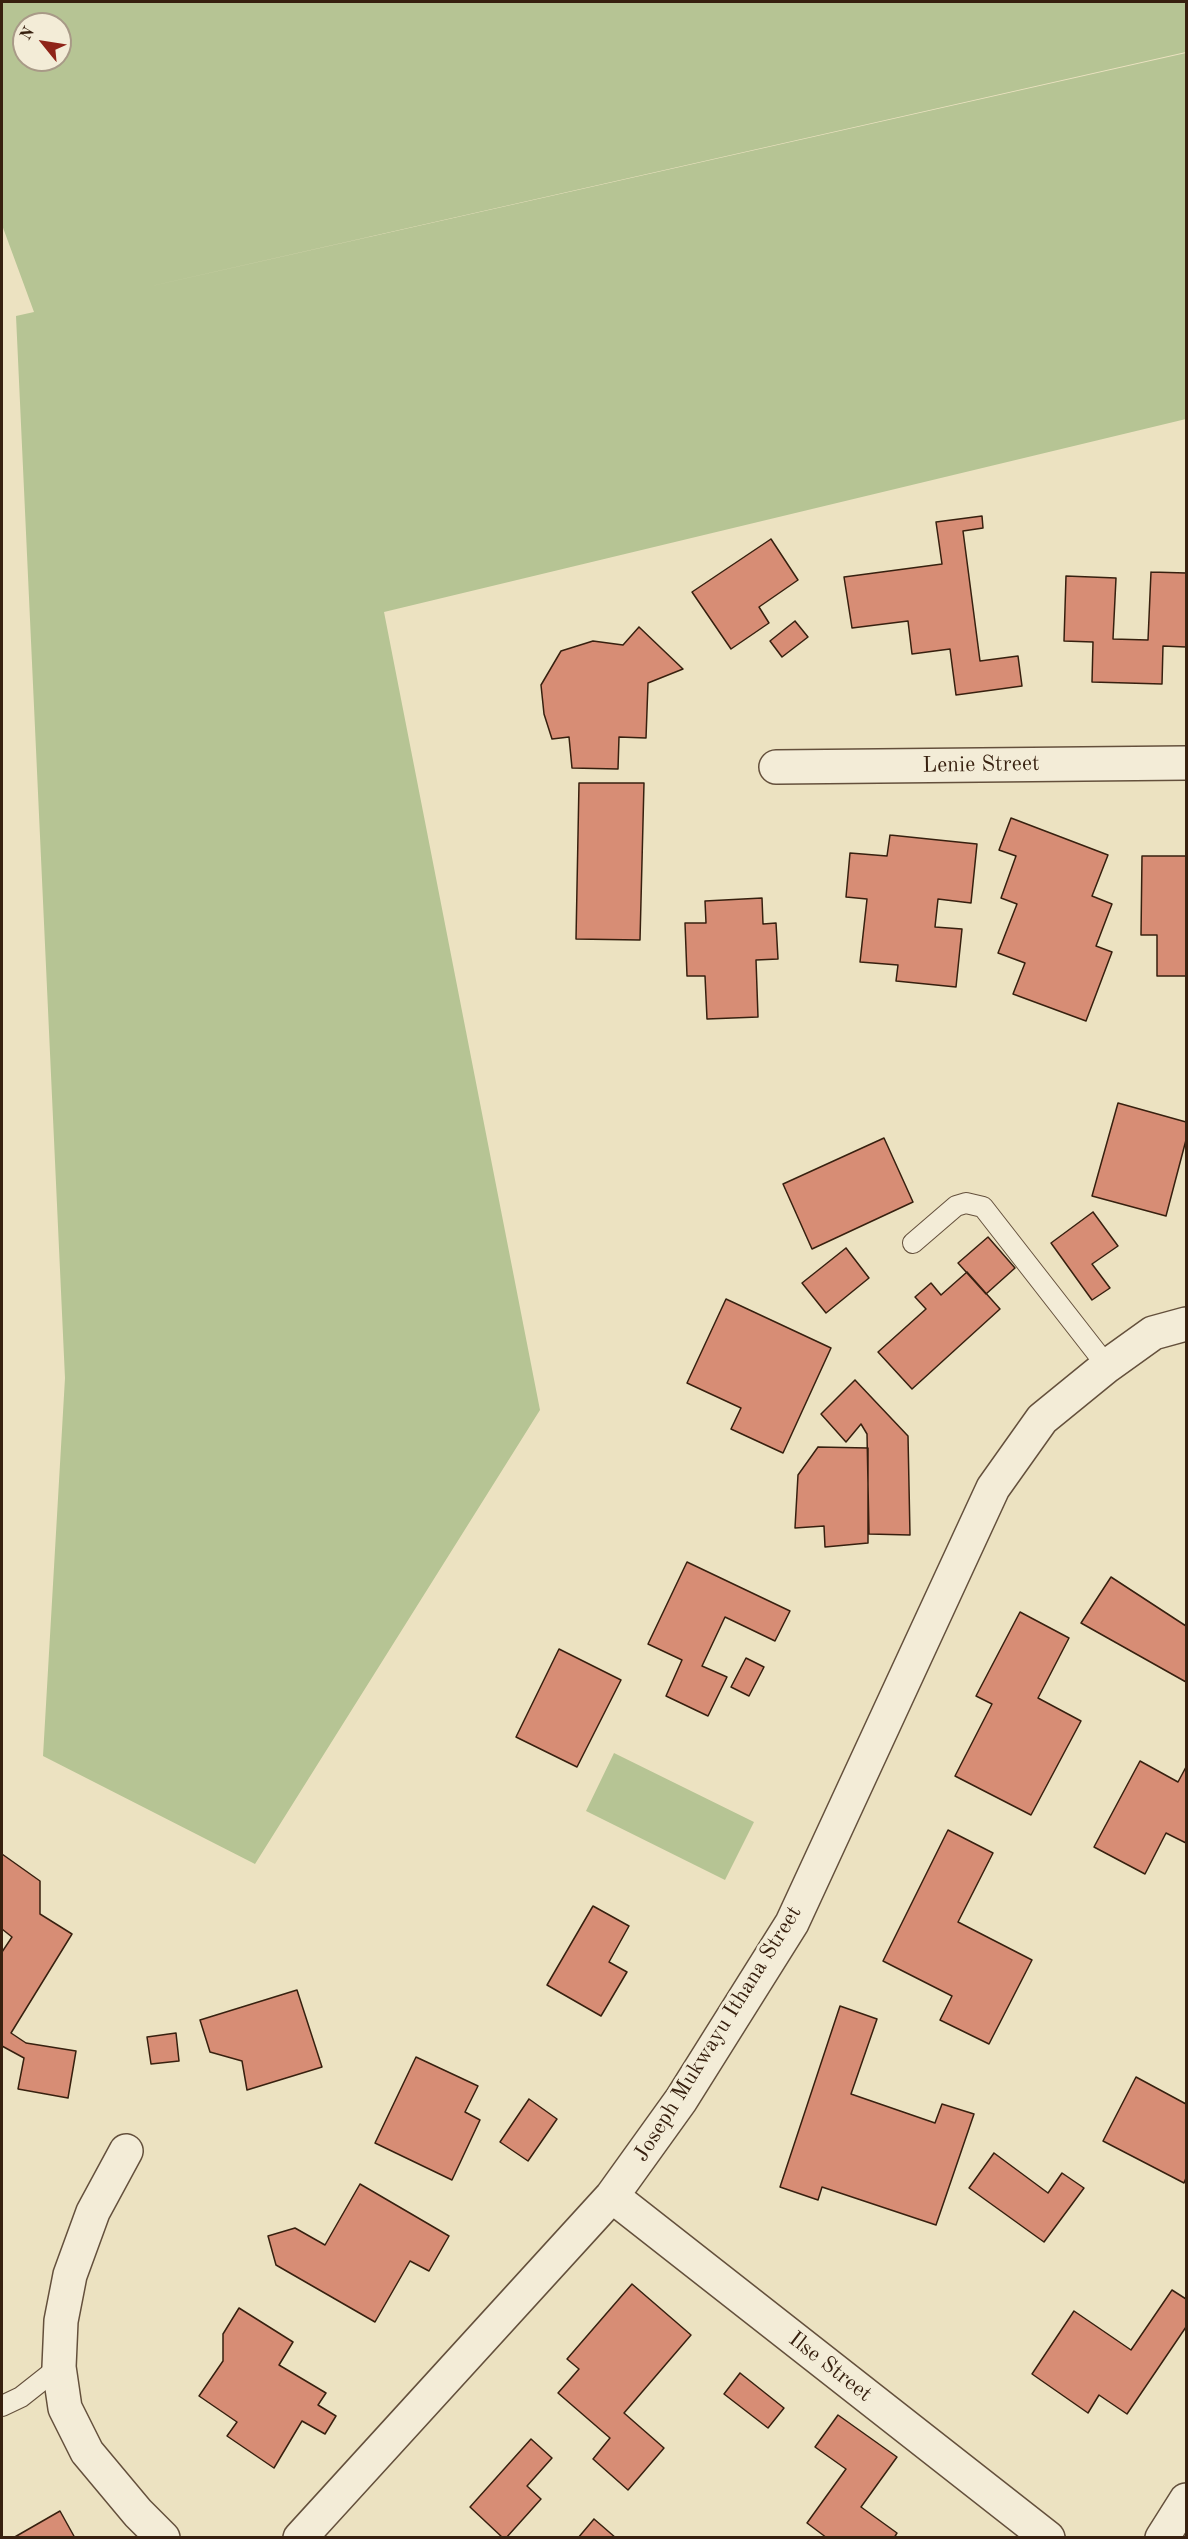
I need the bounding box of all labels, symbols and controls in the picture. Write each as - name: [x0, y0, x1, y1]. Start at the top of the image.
- north arrow: [12, 12, 72, 72]
- text: N: [18, 25, 38, 43]
- street label: Lenie Street: [922, 751, 1040, 779]
- street label: Joseph Mukwayu Ithana Street: [628, 1901, 808, 2167]
- street label: Ilse Street: [783, 2326, 877, 2408]

